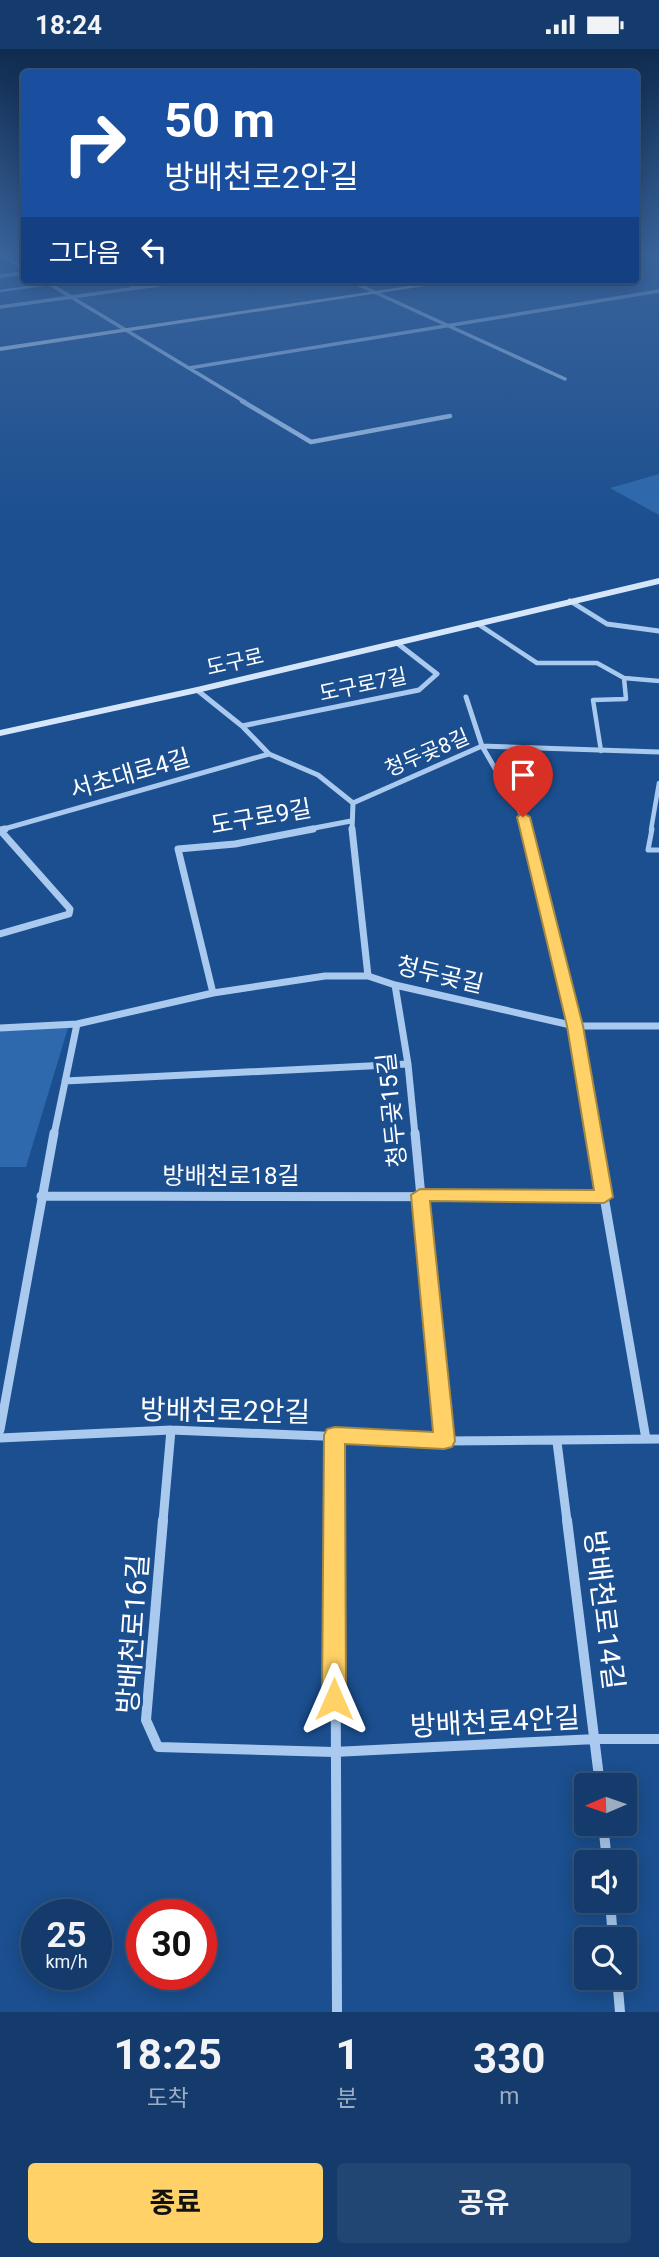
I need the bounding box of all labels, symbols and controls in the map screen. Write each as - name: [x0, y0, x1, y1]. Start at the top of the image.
- text: 18:24: [35, 10, 102, 40]
- text: 50 m: [164, 92, 275, 149]
- icon: right: [49, 98, 140, 189]
- text: 방배천로2안길: [164, 158, 359, 196]
- icon: left: [135, 231, 173, 269]
- text: 그다음: [49, 238, 121, 268]
- street label: 도구로: [204, 644, 266, 680]
- street label: 도구로7길: [317, 664, 409, 706]
- street label: 청두곶8길: [381, 725, 473, 781]
- street label: 서초대로4길: [67, 743, 193, 805]
- pin: [493, 745, 553, 817]
- icon: arrive: [504, 756, 542, 794]
- street label: 도구로9길: [208, 794, 314, 840]
- street label: 청두곶길: [394, 951, 486, 999]
- street label: 청두곶15길: [372, 1051, 412, 1169]
- street label: 방배천로18길: [162, 1162, 300, 1190]
- street label: 방배천로2안길: [140, 1393, 310, 1429]
- street label: 방배천로14길: [578, 1528, 630, 1692]
- street label: 방배천로16길: [111, 1553, 155, 1715]
- position arrow: [297, 1662, 371, 1736]
- street label: 방배천로4안길: [409, 1701, 581, 1743]
- north arrow: [574, 1773, 637, 1836]
- map controls: [574, 1773, 637, 1990]
- button: sound: [574, 1850, 637, 1913]
- speed limit sign: 30: [126, 1899, 217, 1990]
- text: 25: [46, 1915, 87, 1956]
- button: search: [574, 1927, 637, 1990]
- text: km/h: [45, 1951, 88, 1972]
- text: 18:25: [114, 2030, 222, 2079]
- text: 1: [335, 2030, 360, 2079]
- text: 330: [473, 2034, 545, 2083]
- text: m: [499, 2083, 519, 2110]
- text: 도착: [147, 2085, 189, 2112]
- text: 분: [337, 2085, 358, 2112]
- button: 종료: [28, 2163, 323, 2243]
- button: 공유: [337, 2163, 631, 2243]

